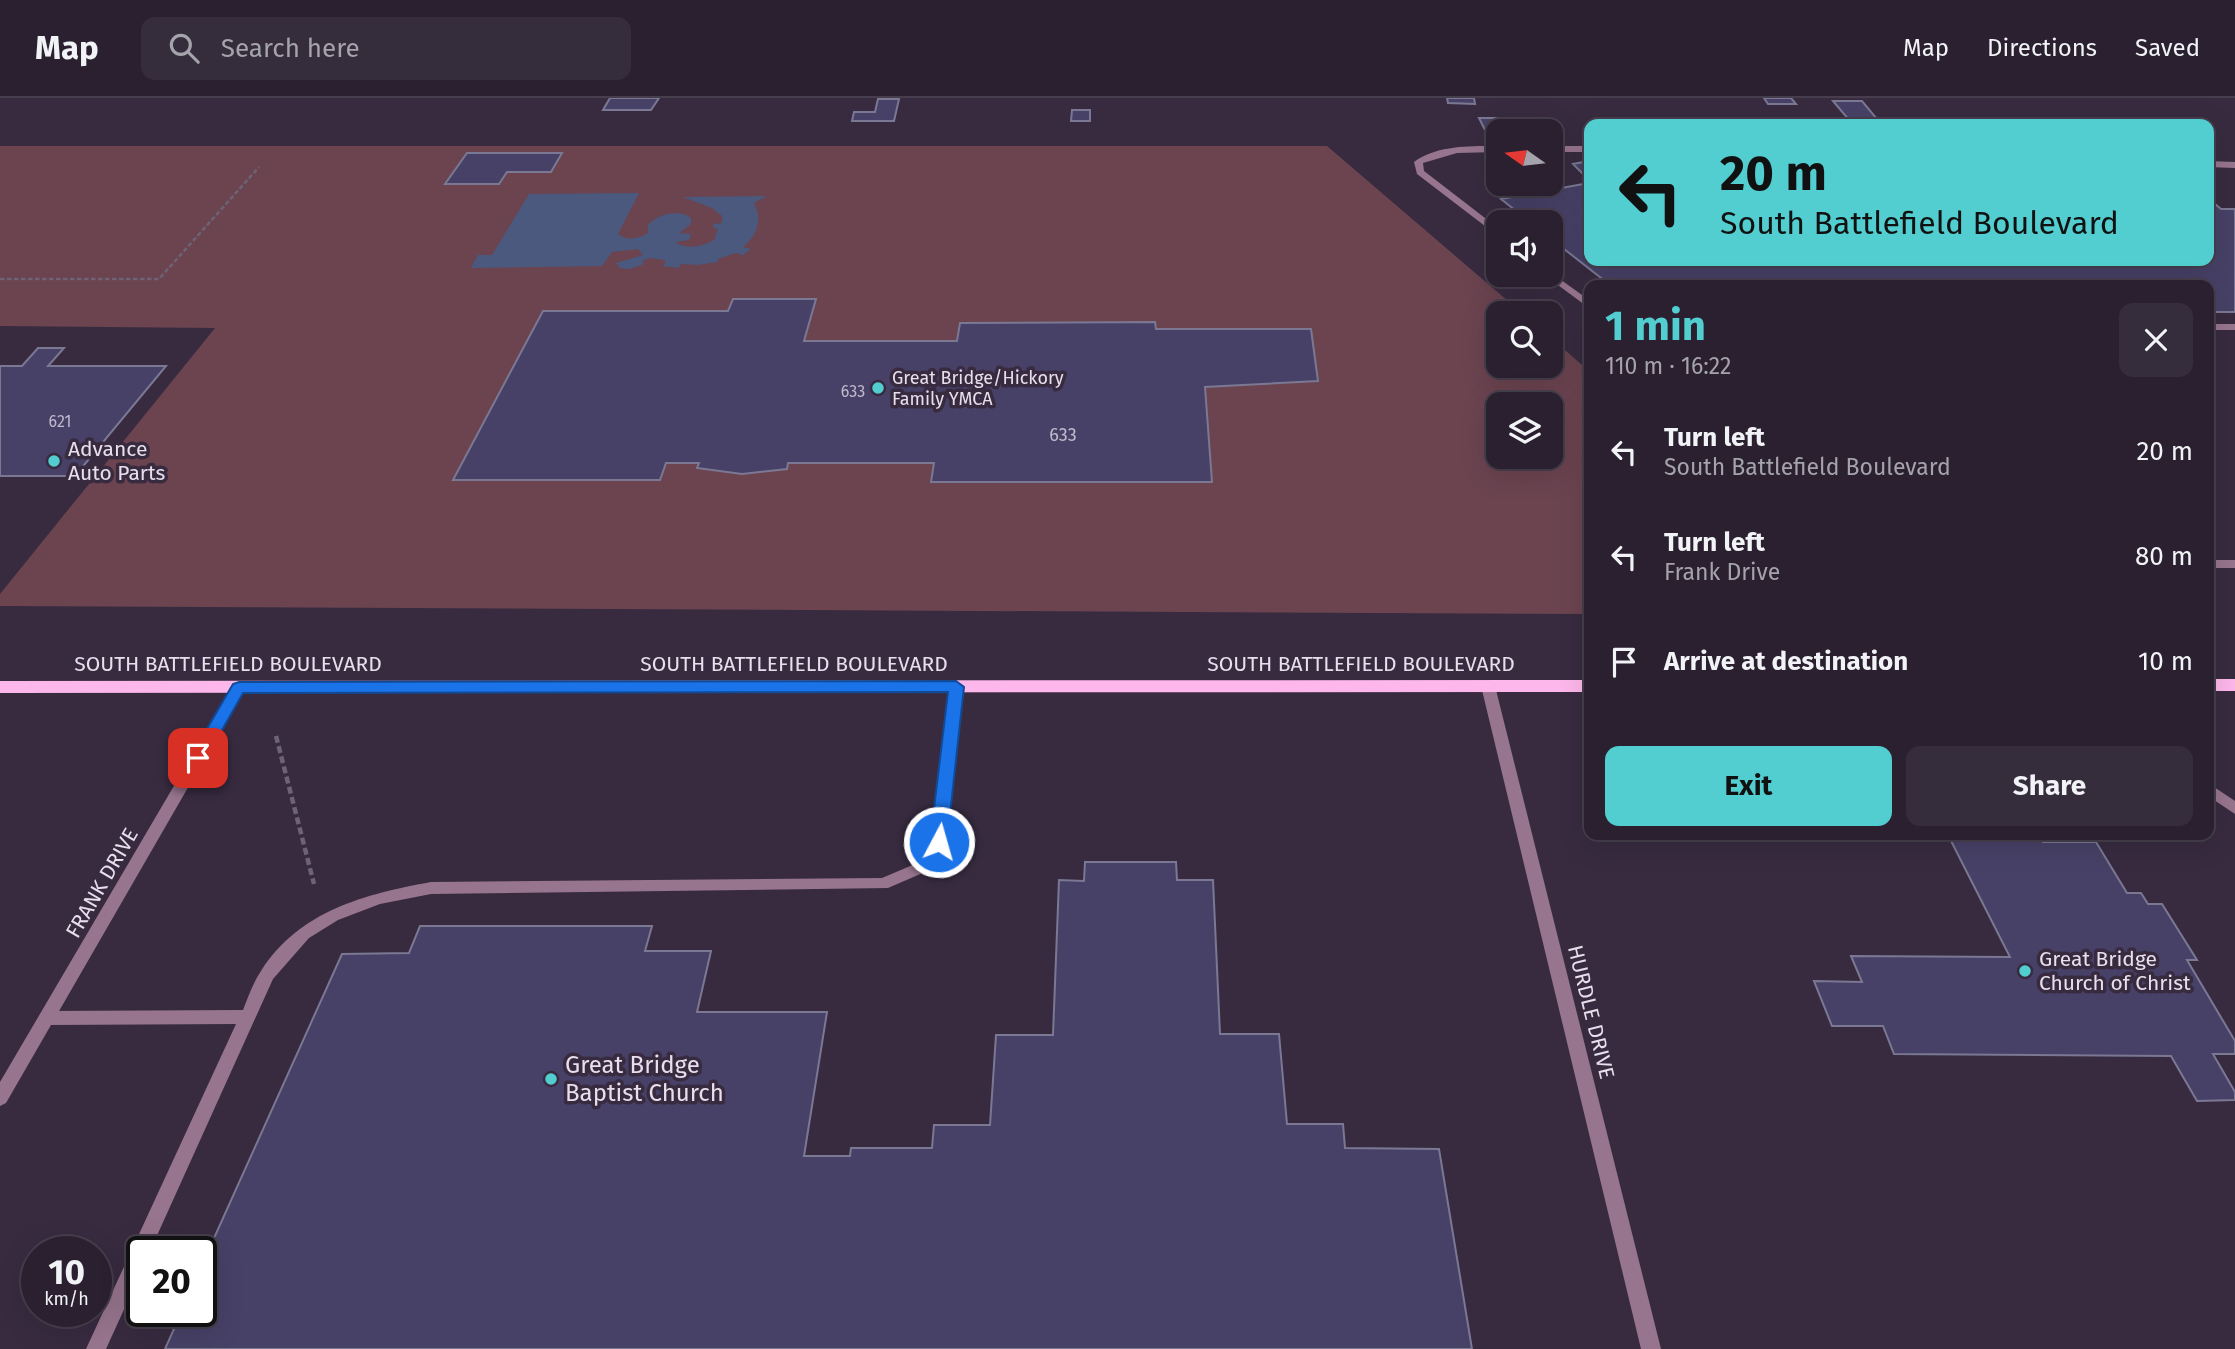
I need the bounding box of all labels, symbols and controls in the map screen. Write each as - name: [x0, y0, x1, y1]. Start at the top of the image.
- search box: [141, 17, 631, 80]
- text: Map: [35, 28, 99, 68]
- icon: search: [165, 29, 203, 67]
- text: Search here: [221, 33, 360, 64]
- text: Map: [1903, 34, 1949, 62]
- text: Directions: [1987, 34, 2097, 62]
- text: Saved: [2135, 34, 2200, 62]
- north arrow: [1486, 119, 1563, 196]
- map controls: [1486, 119, 1563, 469]
- text: 20 m: [1720, 144, 1827, 203]
- icon: left: [1605, 147, 1696, 238]
- text: South Battlefield Boulevard: [1720, 204, 2119, 242]
- button: sound: [1486, 210, 1563, 287]
- button: search: [1486, 301, 1563, 378]
- text: 1 min: [1605, 301, 1706, 351]
- button: close: [2119, 303, 2193, 377]
- text: 110 m · 16:22: [1605, 352, 1731, 380]
- place label: Great Bridge/Hickory Family YMCA: [892, 367, 1064, 410]
- marker: Great Bridge/Hickory Family YMCA: [870, 380, 886, 396]
- house number: 633: [841, 382, 865, 401]
- button: layers: [1486, 392, 1563, 469]
- house number: 621: [49, 412, 71, 431]
- text: Turn left: [1664, 422, 1765, 453]
- house number: 633: [1049, 424, 1077, 446]
- icon: left: [1605, 433, 1643, 471]
- place label: Advance Auto Parts: [68, 436, 166, 486]
- text: 20 m: [2136, 436, 2193, 467]
- marker: Advance Auto Parts: [46, 453, 62, 469]
- text: South Battlefield Boulevard: [1664, 453, 1951, 481]
- text: Turn left: [1664, 527, 1765, 558]
- icon: left: [1605, 538, 1643, 576]
- text: 80 m: [2135, 541, 2193, 572]
- text: Frank Drive: [1664, 558, 1780, 586]
- icon: arrive: [1605, 643, 1643, 681]
- text: Arrive at destination: [1664, 646, 1908, 677]
- text: 10 m: [2138, 646, 2193, 677]
- street label: SOUTH BATTLEFIELD BOULEVARD: [74, 651, 382, 677]
- street label: SOUTH BATTLEFIELD BOULEVARD: [640, 651, 948, 677]
- street label: SOUTH BATTLEFIELD BOULEVARD: [1207, 651, 1515, 677]
- pin: [168, 728, 228, 788]
- icon: arrive: [179, 739, 217, 777]
- button: Exit: [1605, 746, 1892, 826]
- button: Share: [1906, 746, 2193, 826]
- position arrow: [902, 805, 976, 879]
- street label: FRANK DRIVE: [60, 823, 144, 943]
- street label: HURDLE DRIVE: [1562, 942, 1620, 1082]
- place label: Great Bridge Church of Christ: [2039, 946, 2191, 996]
- marker: Great Bridge Church of Christ: [2017, 963, 2033, 979]
- place label: Great Bridge Baptist Church: [565, 1051, 724, 1107]
- marker: Great Bridge Baptist Church: [543, 1071, 559, 1087]
- speed limit sign: 20: [126, 1236, 217, 1327]
- text: 10: [48, 1251, 85, 1293]
- text: km/h: [44, 1288, 89, 1310]

